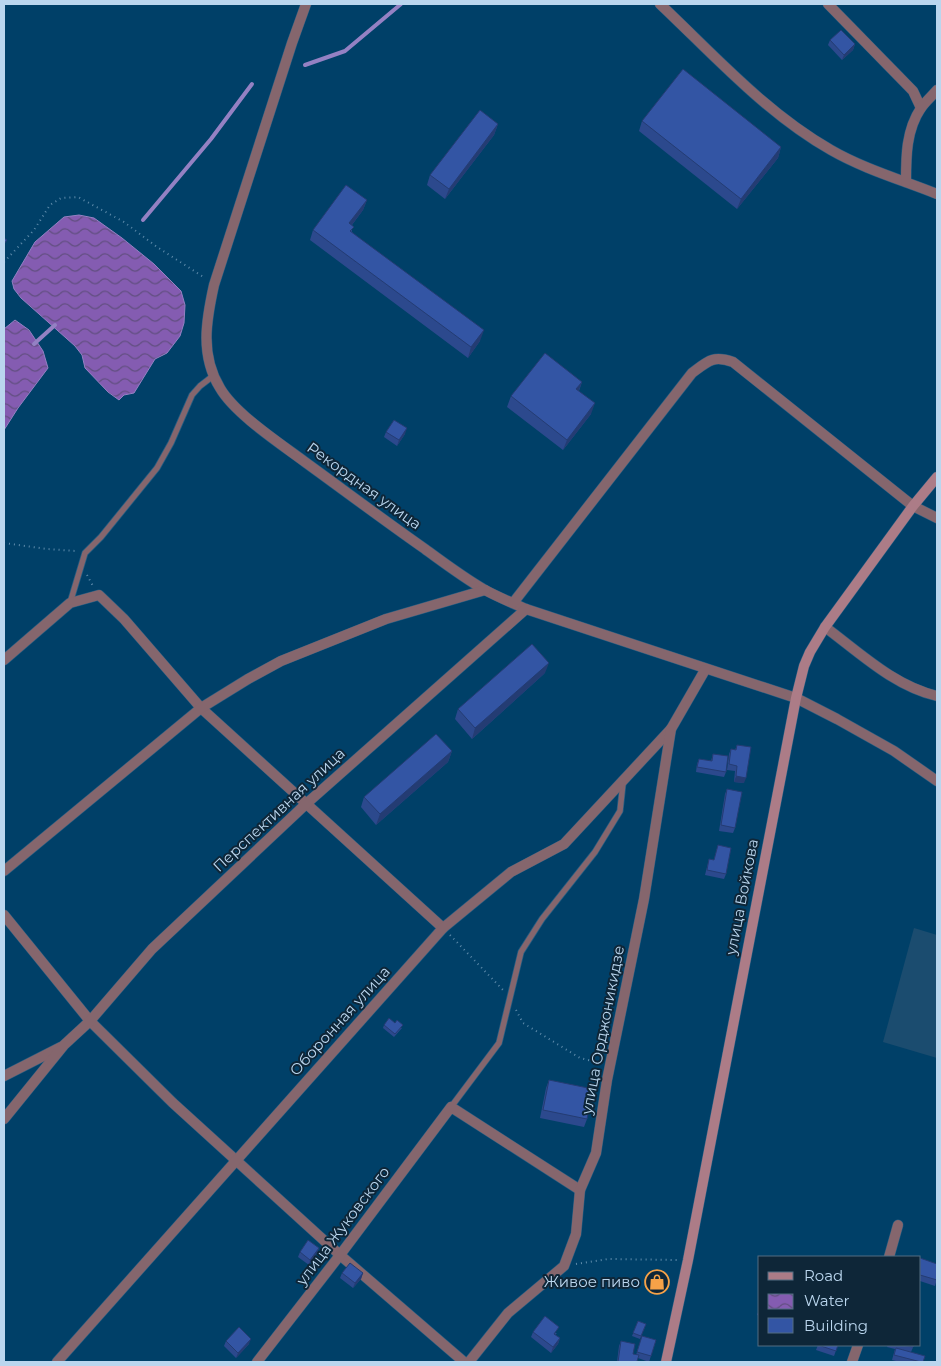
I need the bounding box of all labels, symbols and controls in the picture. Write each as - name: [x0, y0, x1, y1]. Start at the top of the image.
- street label: Рекордная улица: [304, 438, 425, 533]
- street label: Перспективная улица: [209, 743, 349, 876]
- street label: улица Войкова: [721, 837, 762, 957]
- street label: улица Орджоникидзе: [577, 944, 628, 1117]
- street label: Оборонная улица: [285, 962, 394, 1079]
- street label: улица Жуковского: [291, 1163, 393, 1290]
- legend: [758, 1256, 921, 1346]
- text: Road: [804, 1266, 843, 1285]
- shop icon: Живое пиво: [644, 1269, 670, 1295]
- place label: Живое пиво: [544, 1272, 640, 1291]
- text: Water: [804, 1291, 850, 1310]
- text: Building: [804, 1316, 868, 1335]

